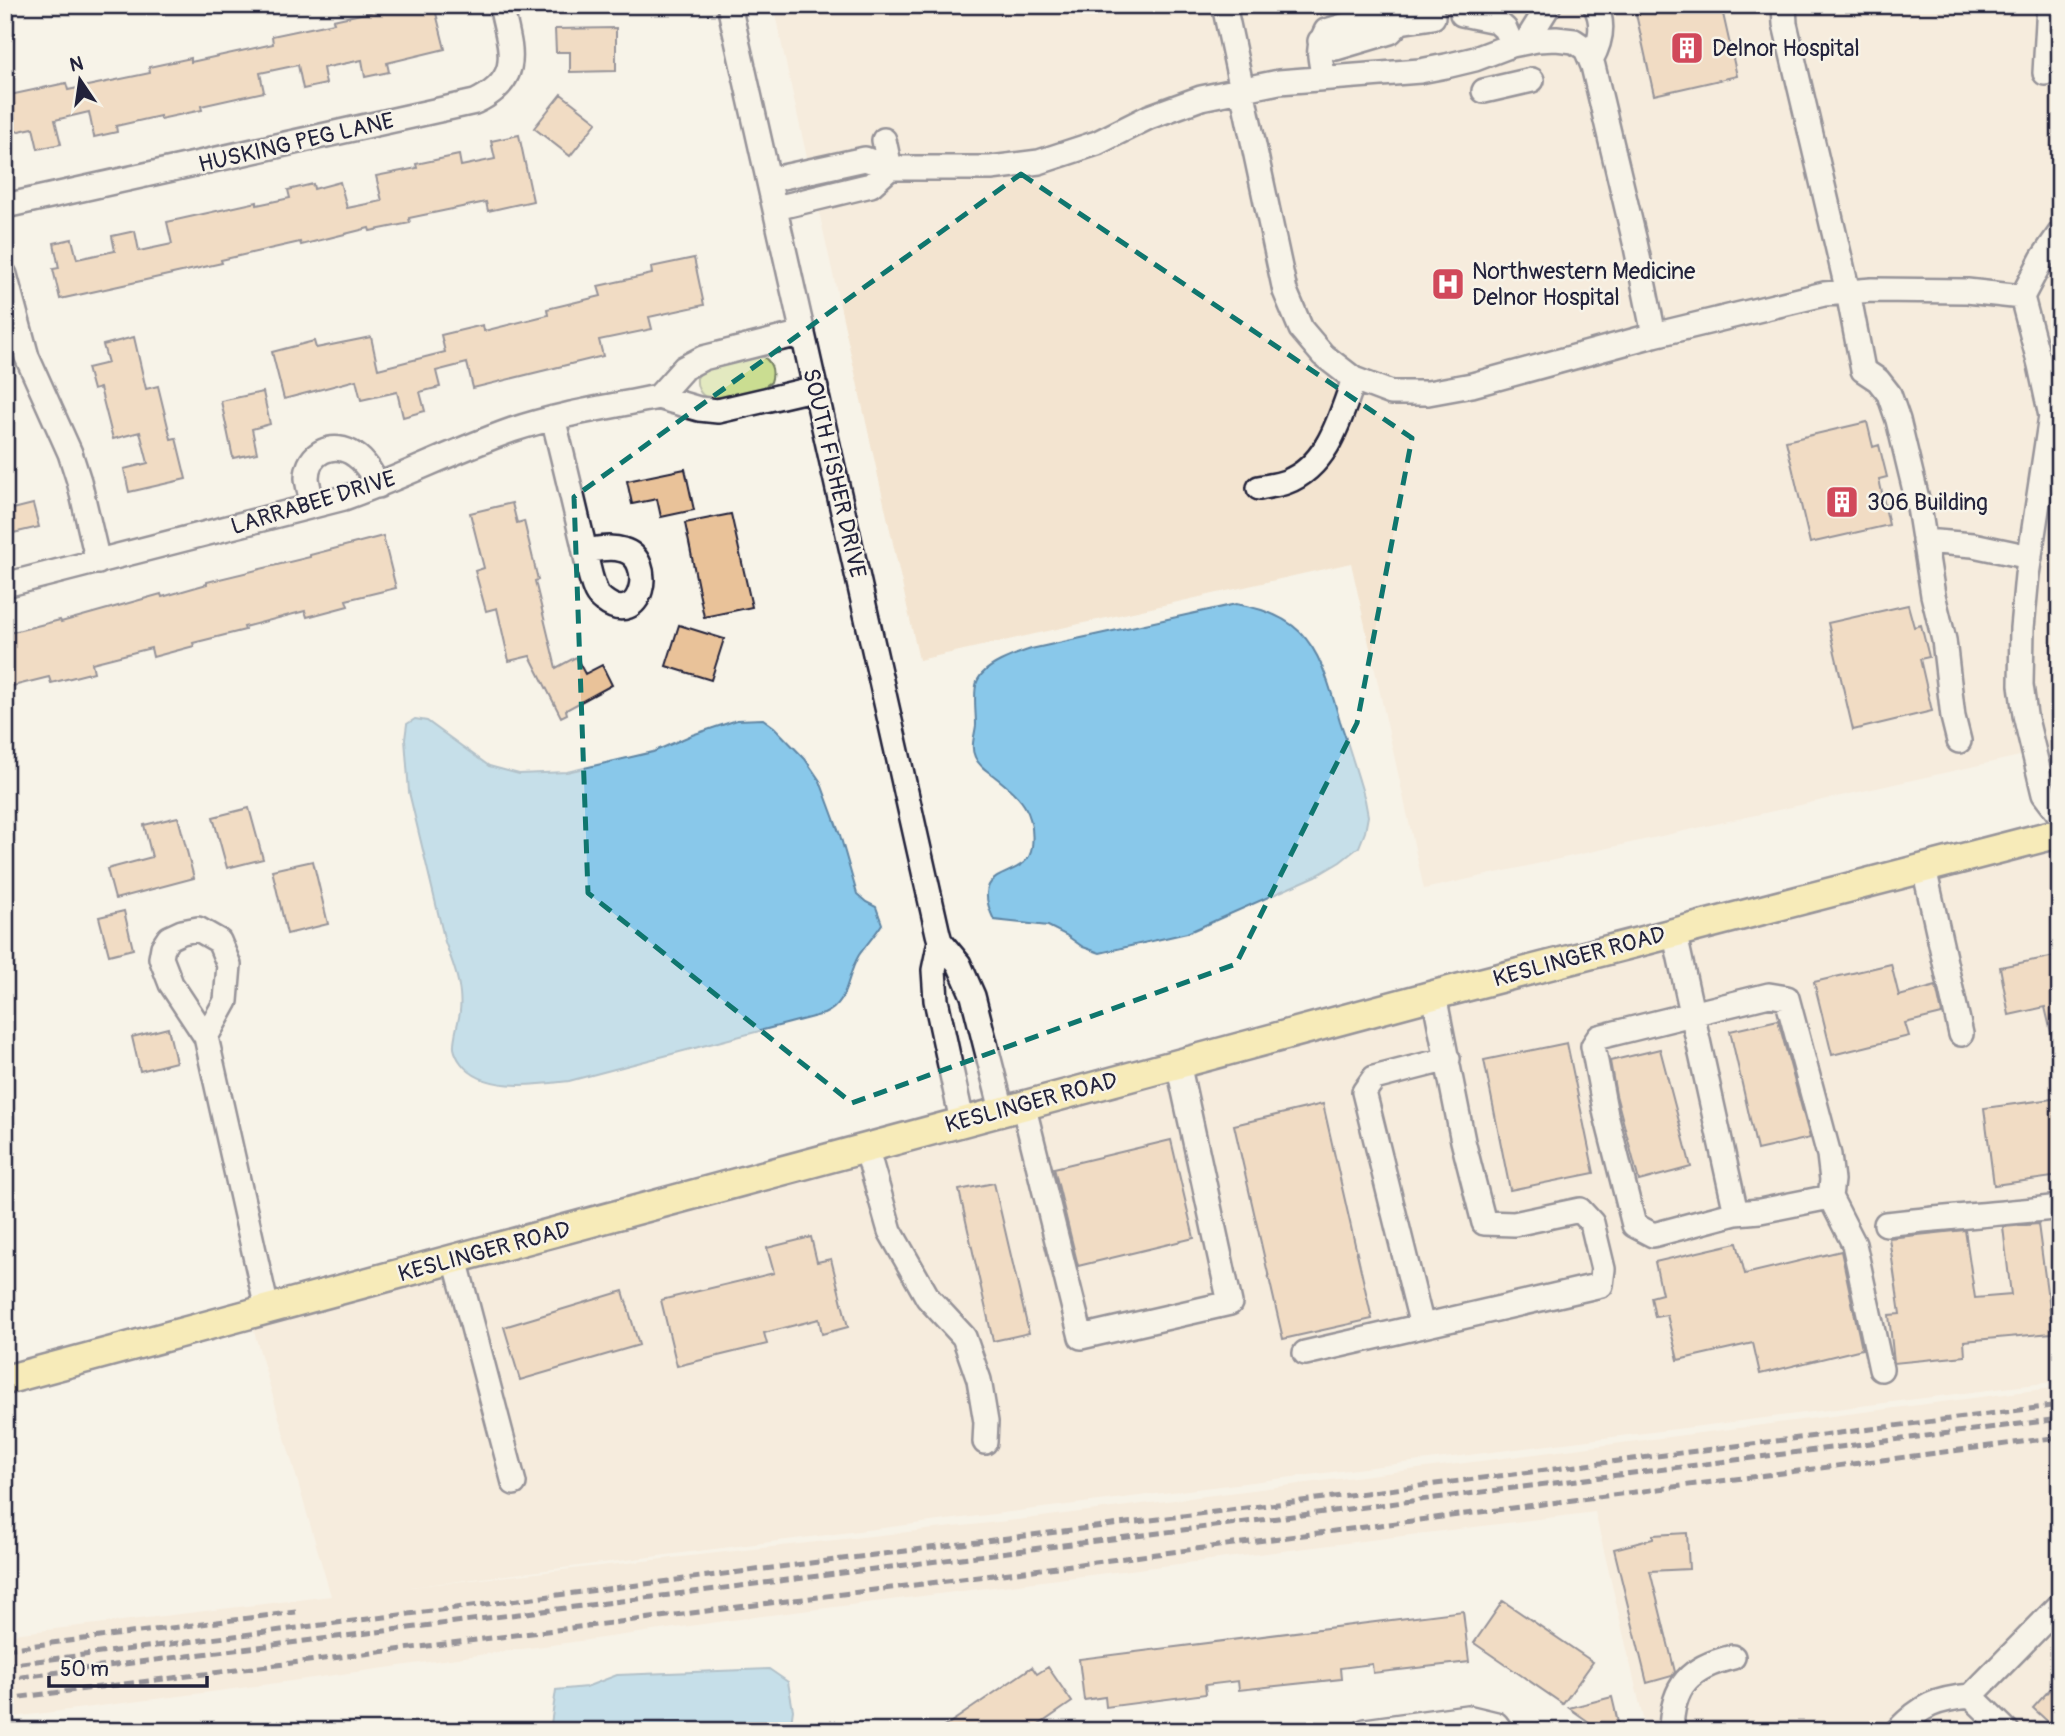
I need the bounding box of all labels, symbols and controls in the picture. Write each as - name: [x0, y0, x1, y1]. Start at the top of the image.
- building icon: Delnor Hospital: [1668, 29, 1706, 67]
- place label: Delnor Hospital: [1712, 34, 1860, 63]
- north arrow: [46, 46, 116, 116]
- text: N: [67, 51, 86, 78]
- street label: HUSKING PEG LANE: [196, 106, 397, 179]
- place label: Northwestern Medicine Delnor Hospital: [1472, 257, 1696, 312]
- hospital icon: Northwestern Medicine Delnor Hospital: [1429, 265, 1467, 303]
- street label: SOUTH FISHER DRIVE: [796, 366, 873, 581]
- street label: LARRABEE DRIVE: [227, 464, 399, 541]
- building icon: 306 Building: [1823, 483, 1861, 521]
- place label: 306 Building: [1867, 488, 1988, 517]
- street label: KESLINGER ROAD: [1490, 920, 1668, 993]
- street label: KESLINGER ROAD: [942, 1066, 1120, 1139]
- street label: KESLINGER ROAD: [395, 1215, 573, 1288]
- scale bar: [49, 1645, 206, 1689]
- text: 50 m: [60, 1656, 109, 1683]

